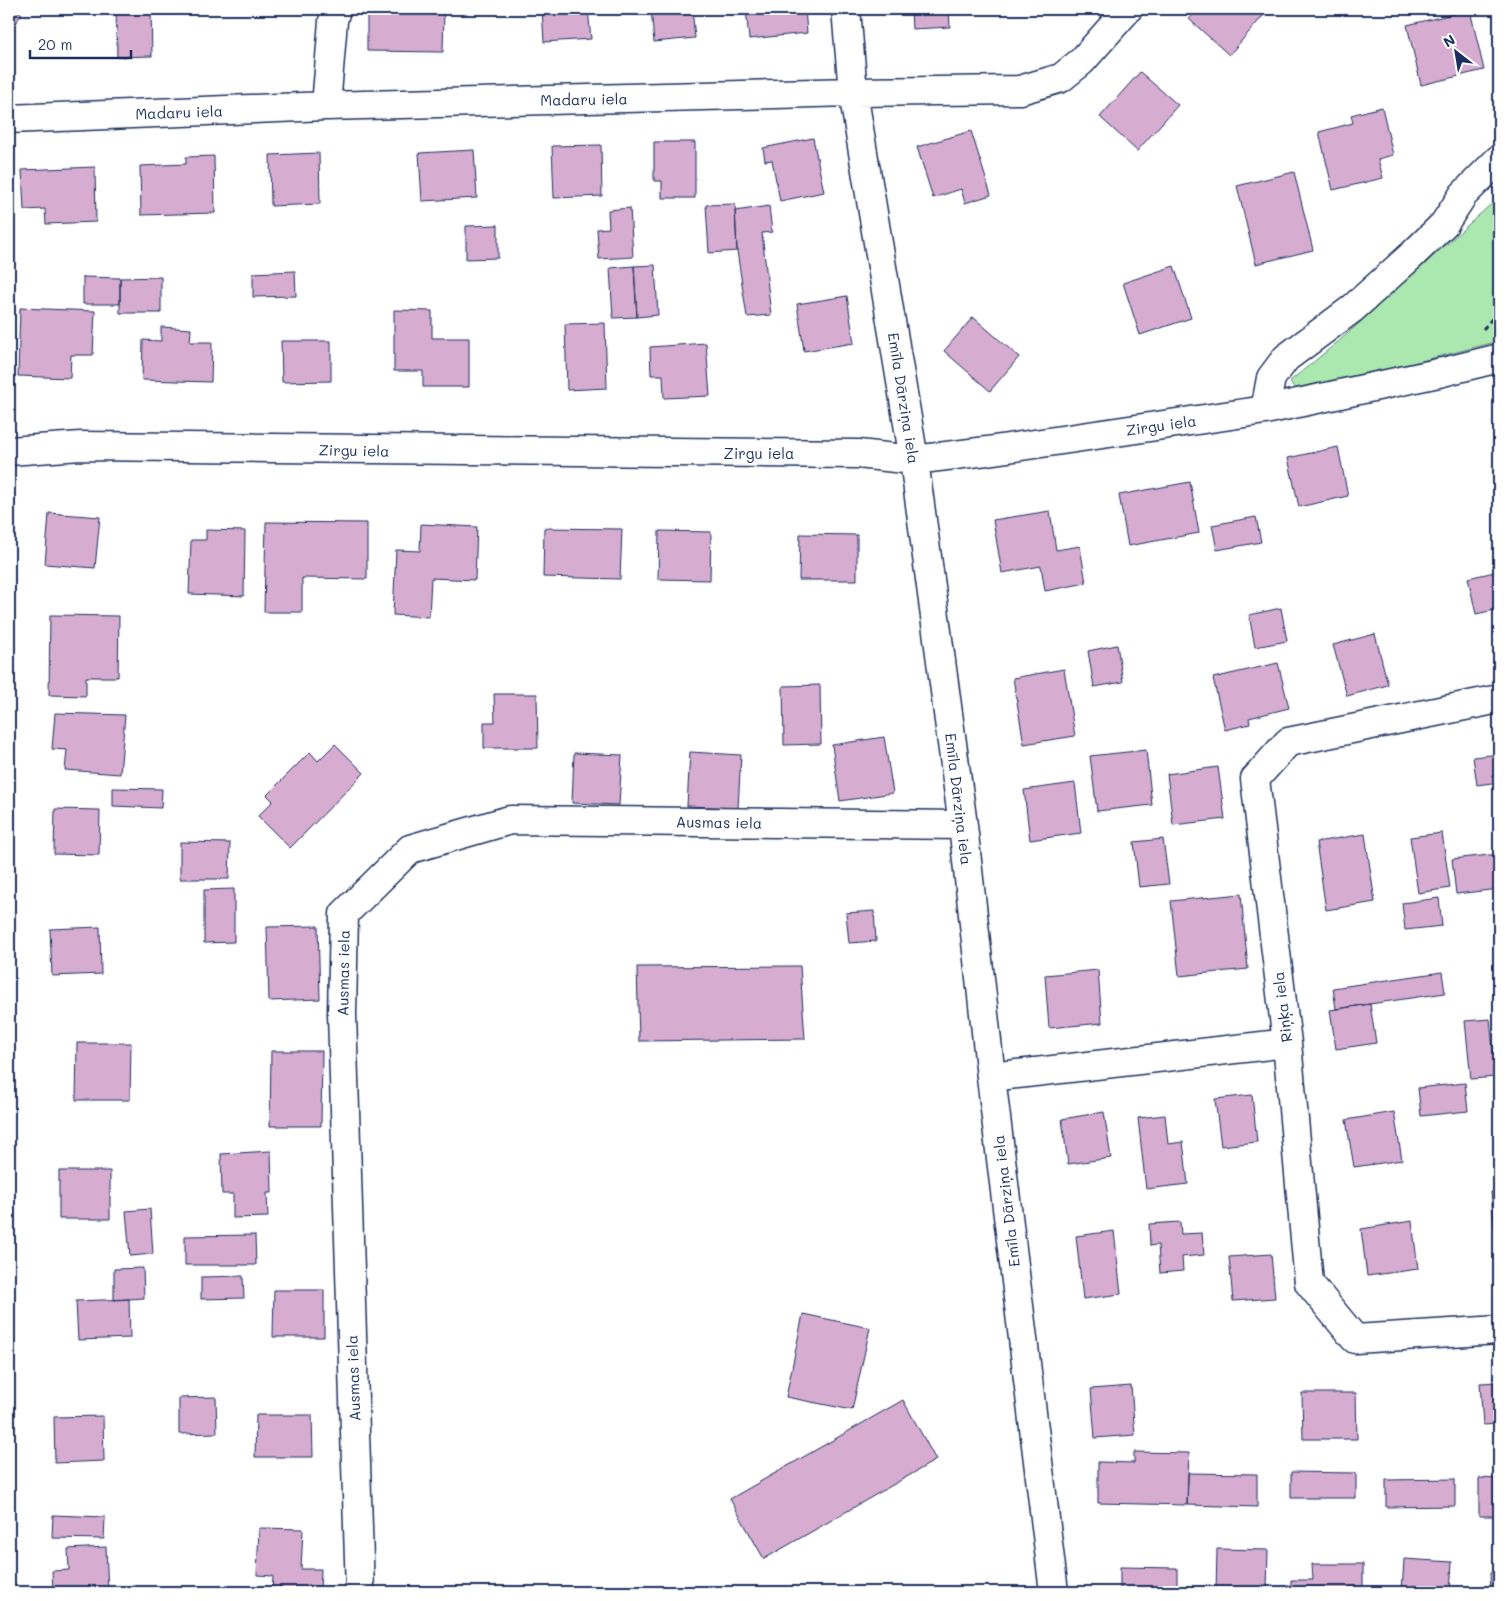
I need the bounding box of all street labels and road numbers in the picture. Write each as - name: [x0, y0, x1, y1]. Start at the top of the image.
- street label: Madaru iela: [540, 88, 628, 110]
- street label: Madaru iela: [135, 100, 223, 124]
- street label: Emīla Dārziņa iela: [883, 331, 924, 465]
- street label: Zirgu iela: [1125, 410, 1197, 440]
- street label: Zirgu iela: [318, 439, 390, 461]
- street label: Zirgu iela: [724, 443, 794, 463]
- street label: Emīla Dārziņa iela: [940, 732, 977, 866]
- street label: Ausmas iela: [676, 811, 762, 833]
- street label: Ausmas iela: [332, 930, 354, 1016]
- street label: Riņķa iela: [1268, 970, 1297, 1043]
- street label: Emīla Dārziņa iela: [988, 1134, 1025, 1268]
- street label: Ausmas iela: [342, 1335, 364, 1421]

